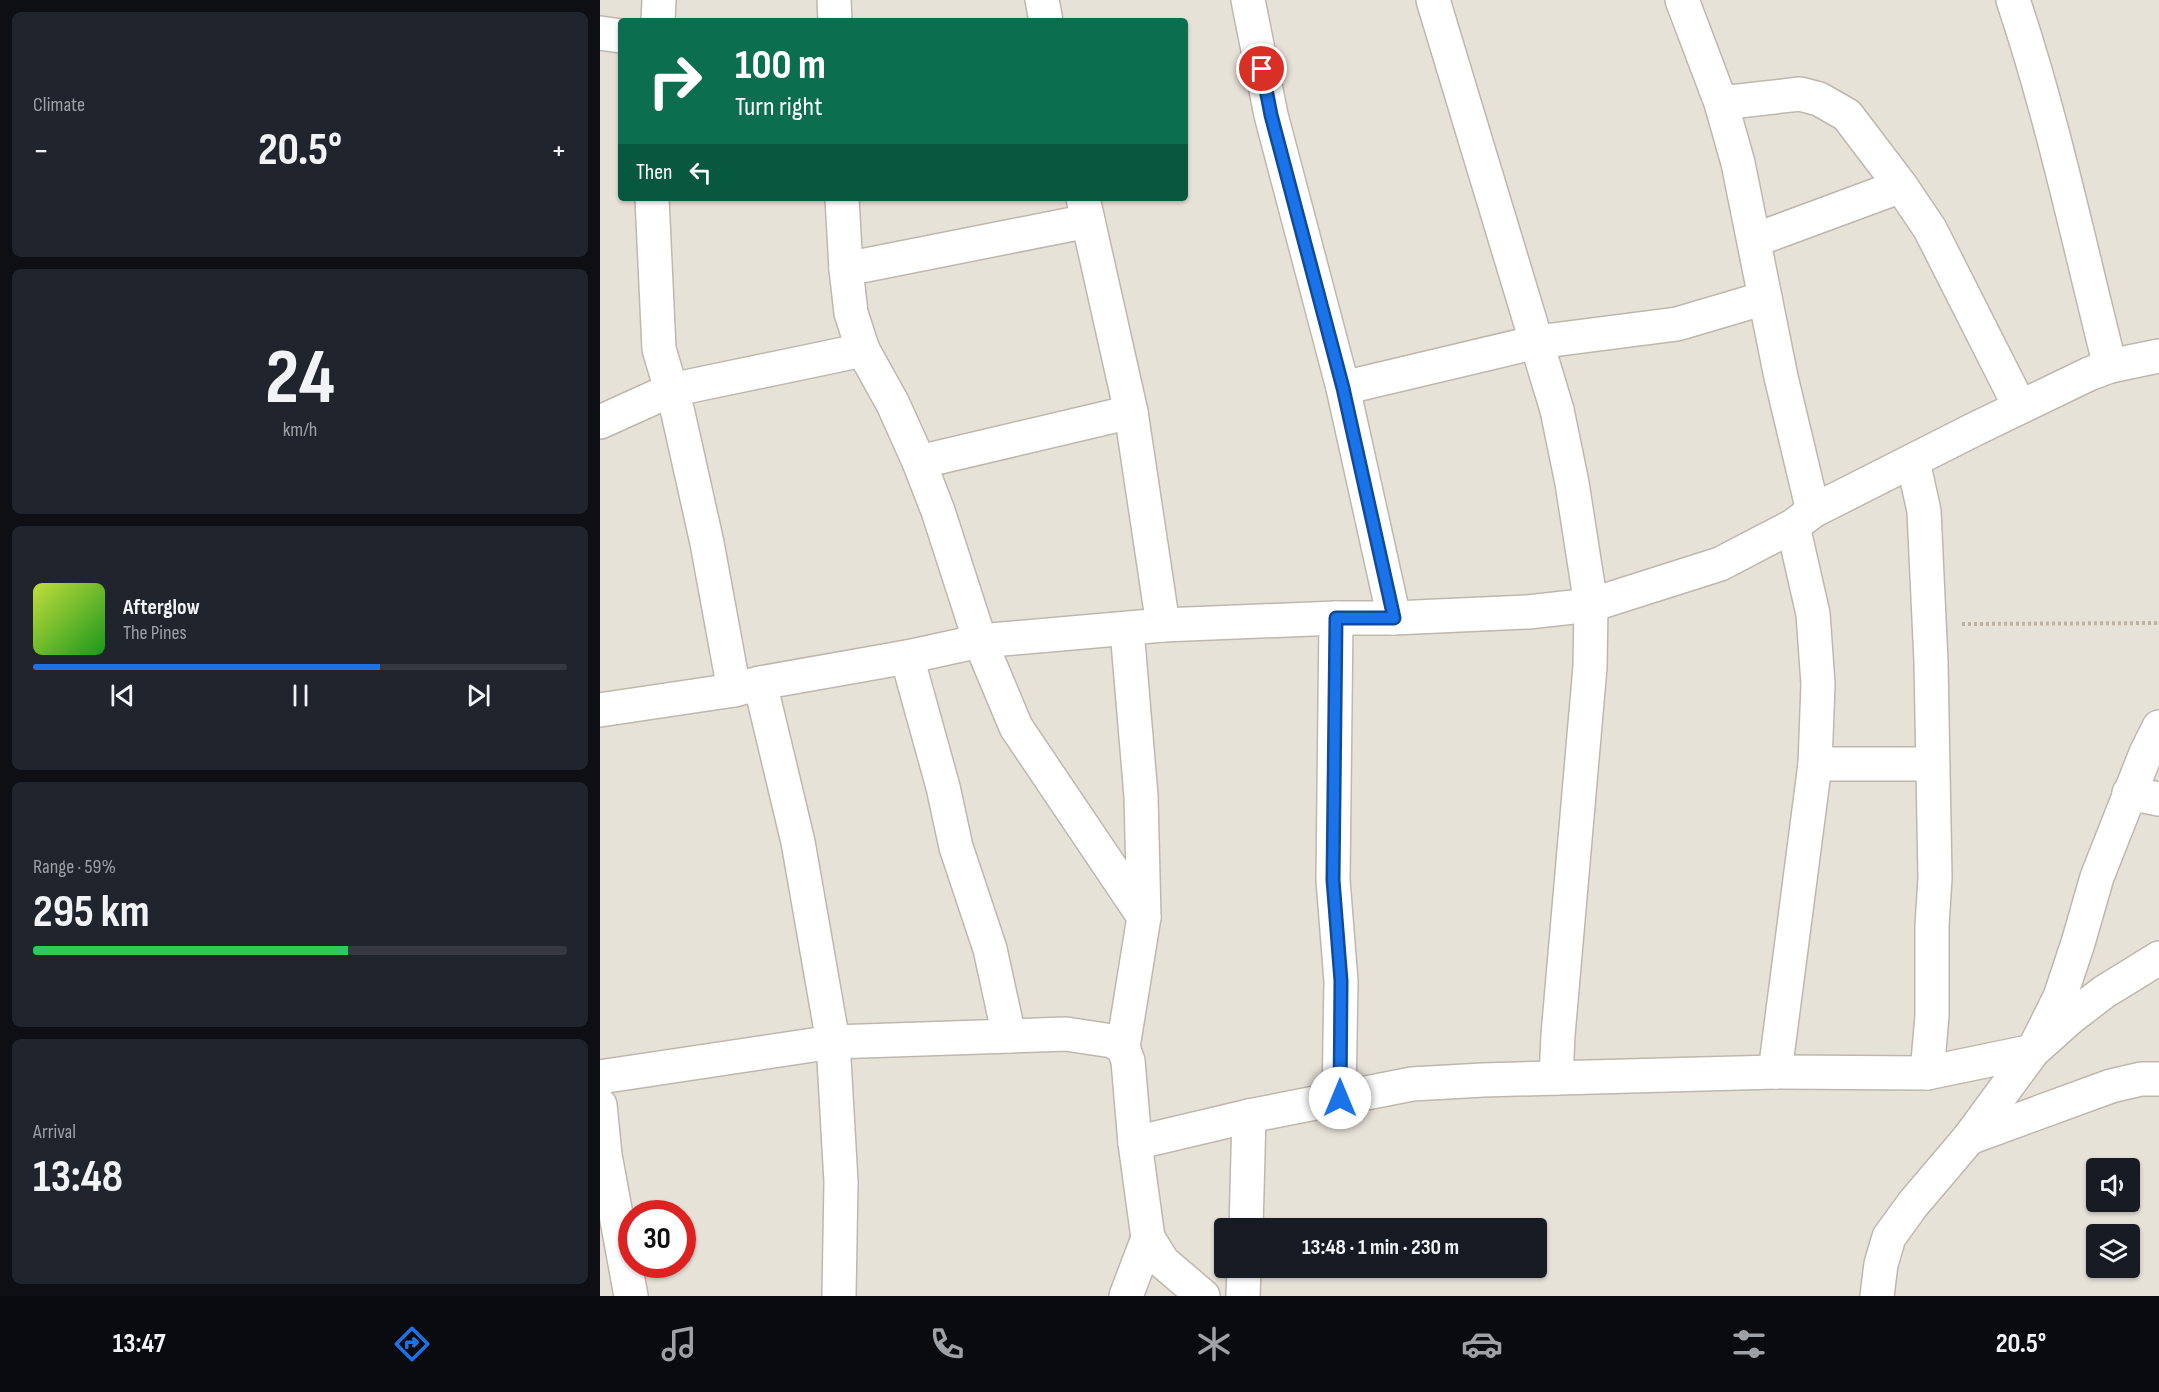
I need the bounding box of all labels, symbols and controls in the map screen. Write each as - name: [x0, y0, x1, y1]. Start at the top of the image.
- text: 100 m: [735, 40, 826, 91]
- icon: right: [636, 42, 714, 120]
- pin: [1236, 43, 1287, 94]
- icon: arrive: [1245, 52, 1278, 85]
- text: Turn right: [735, 91, 822, 123]
- text: Climate: [33, 93, 85, 117]
- text: 20.5°: [258, 123, 342, 178]
- text: −: [33, 131, 49, 171]
- text: +: [551, 131, 567, 171]
- icon: left: [684, 156, 717, 189]
- text: Then: [636, 159, 672, 186]
- text: 24: [265, 332, 335, 425]
- text: km/h: [283, 418, 317, 442]
- text: Afterglow: [123, 594, 200, 621]
- text: The Pines: [123, 621, 187, 645]
- icon: previous: [106, 679, 139, 712]
- icon: pause: [284, 679, 317, 712]
- icon: next: [462, 679, 495, 712]
- text: Range · 59%: [33, 855, 116, 879]
- text: 295 km: [33, 885, 150, 940]
- position arrow: [1308, 1066, 1372, 1130]
- text: Arrival: [33, 1120, 76, 1144]
- text: 13:48: [33, 1150, 123, 1205]
- map controls: [2086, 1158, 2140, 1278]
- button: sound: [2086, 1158, 2140, 1212]
- speed limit sign: 30: [618, 1200, 696, 1278]
- button: layers: [2086, 1224, 2140, 1278]
- text: 13:48 · 1 min · 230 m: [1302, 1234, 1459, 1261]
- icon: directions: [391, 1323, 433, 1365]
- icon: music: [658, 1323, 700, 1365]
- icon: phone: [926, 1323, 968, 1365]
- icon: climate: [1193, 1323, 1235, 1365]
- icon: car: [1461, 1323, 1503, 1365]
- icon: filters: [1728, 1323, 1770, 1365]
- text: 13:47: [113, 1328, 165, 1360]
- text: 20.5°: [1996, 1328, 2046, 1360]

